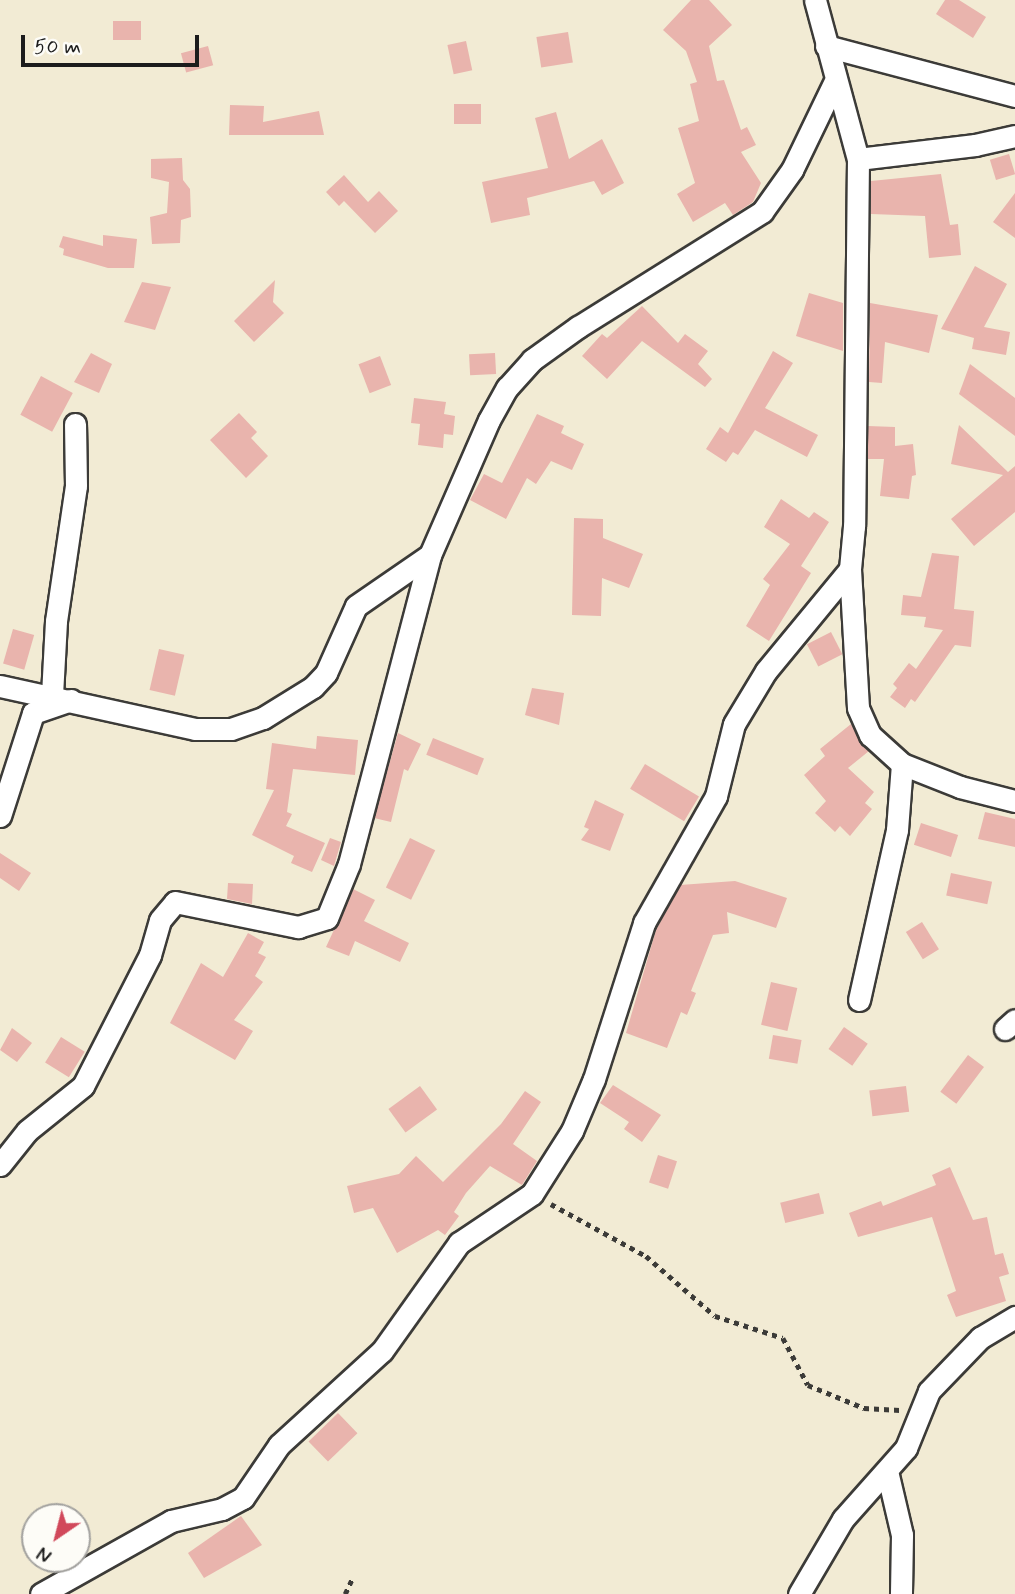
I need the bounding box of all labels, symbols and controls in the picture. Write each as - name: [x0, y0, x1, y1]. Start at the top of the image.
- scale bar: [24, 21, 203, 65]
- text: 50 m: [34, 33, 81, 61]
- north arrow: [21, 1503, 91, 1573]
- text: N: [32, 1540, 57, 1568]

